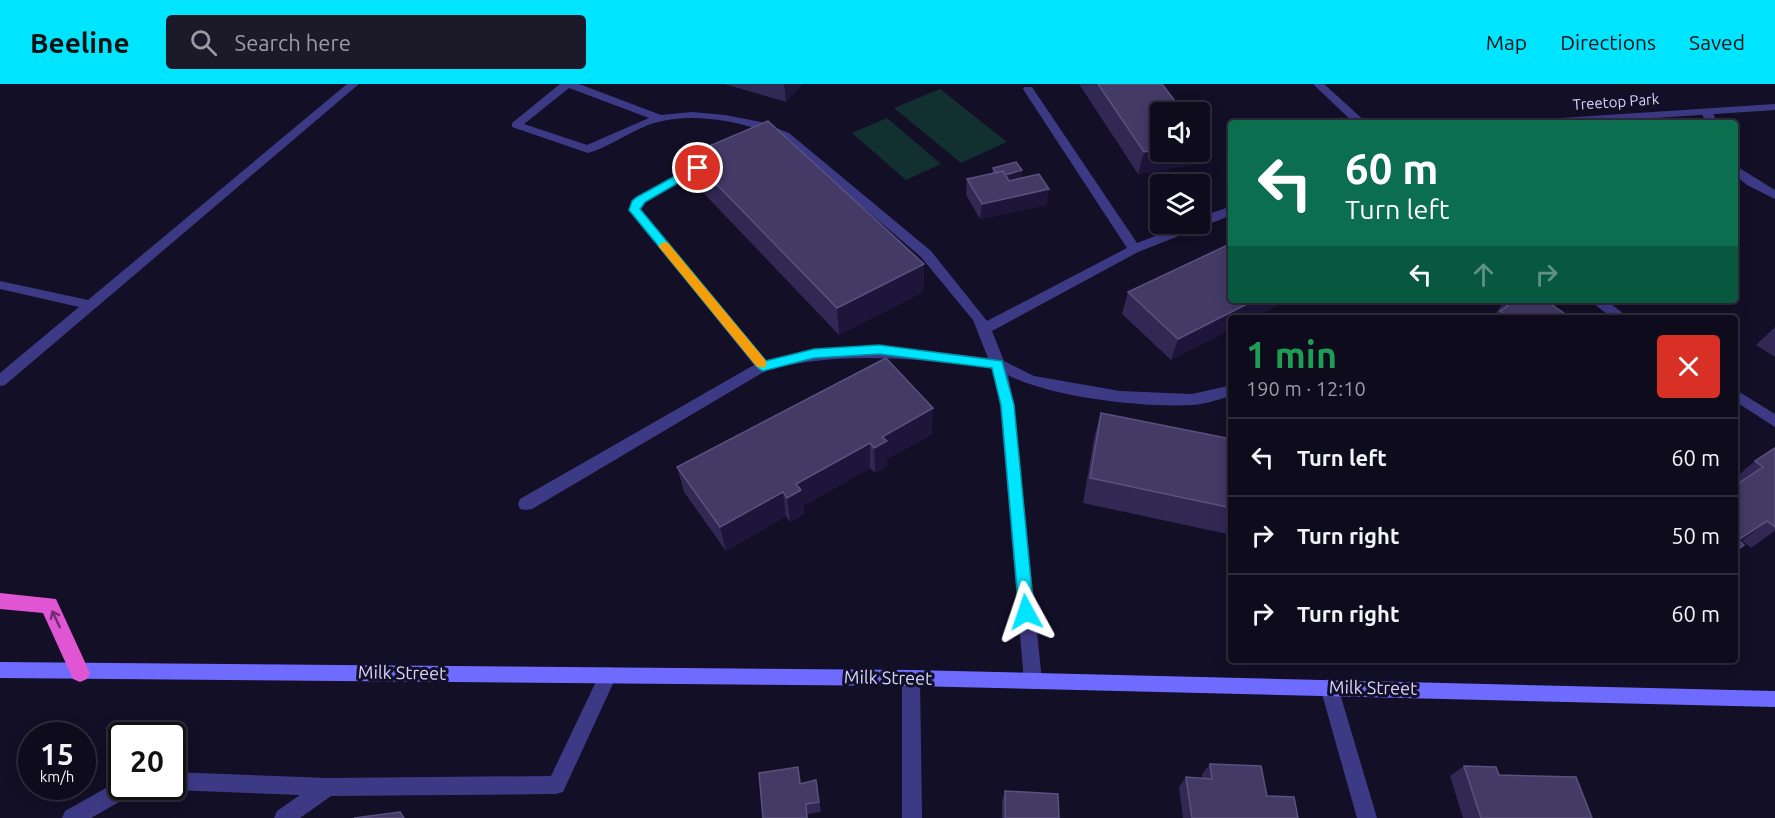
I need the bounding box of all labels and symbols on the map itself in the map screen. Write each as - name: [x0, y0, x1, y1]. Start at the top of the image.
- street label: Treetop Park: [1572, 90, 1660, 113]
- pin: [672, 142, 723, 193]
- position arrow: [994, 580, 1058, 644]
- one-way arrow: [49, 611, 61, 629]
- street label: Milk Street: [358, 661, 446, 683]
- street label: Milk Street: [844, 666, 932, 688]
- street label: Milk Street: [1329, 676, 1417, 698]
- speed limit sign: 20: [108, 722, 186, 800]

